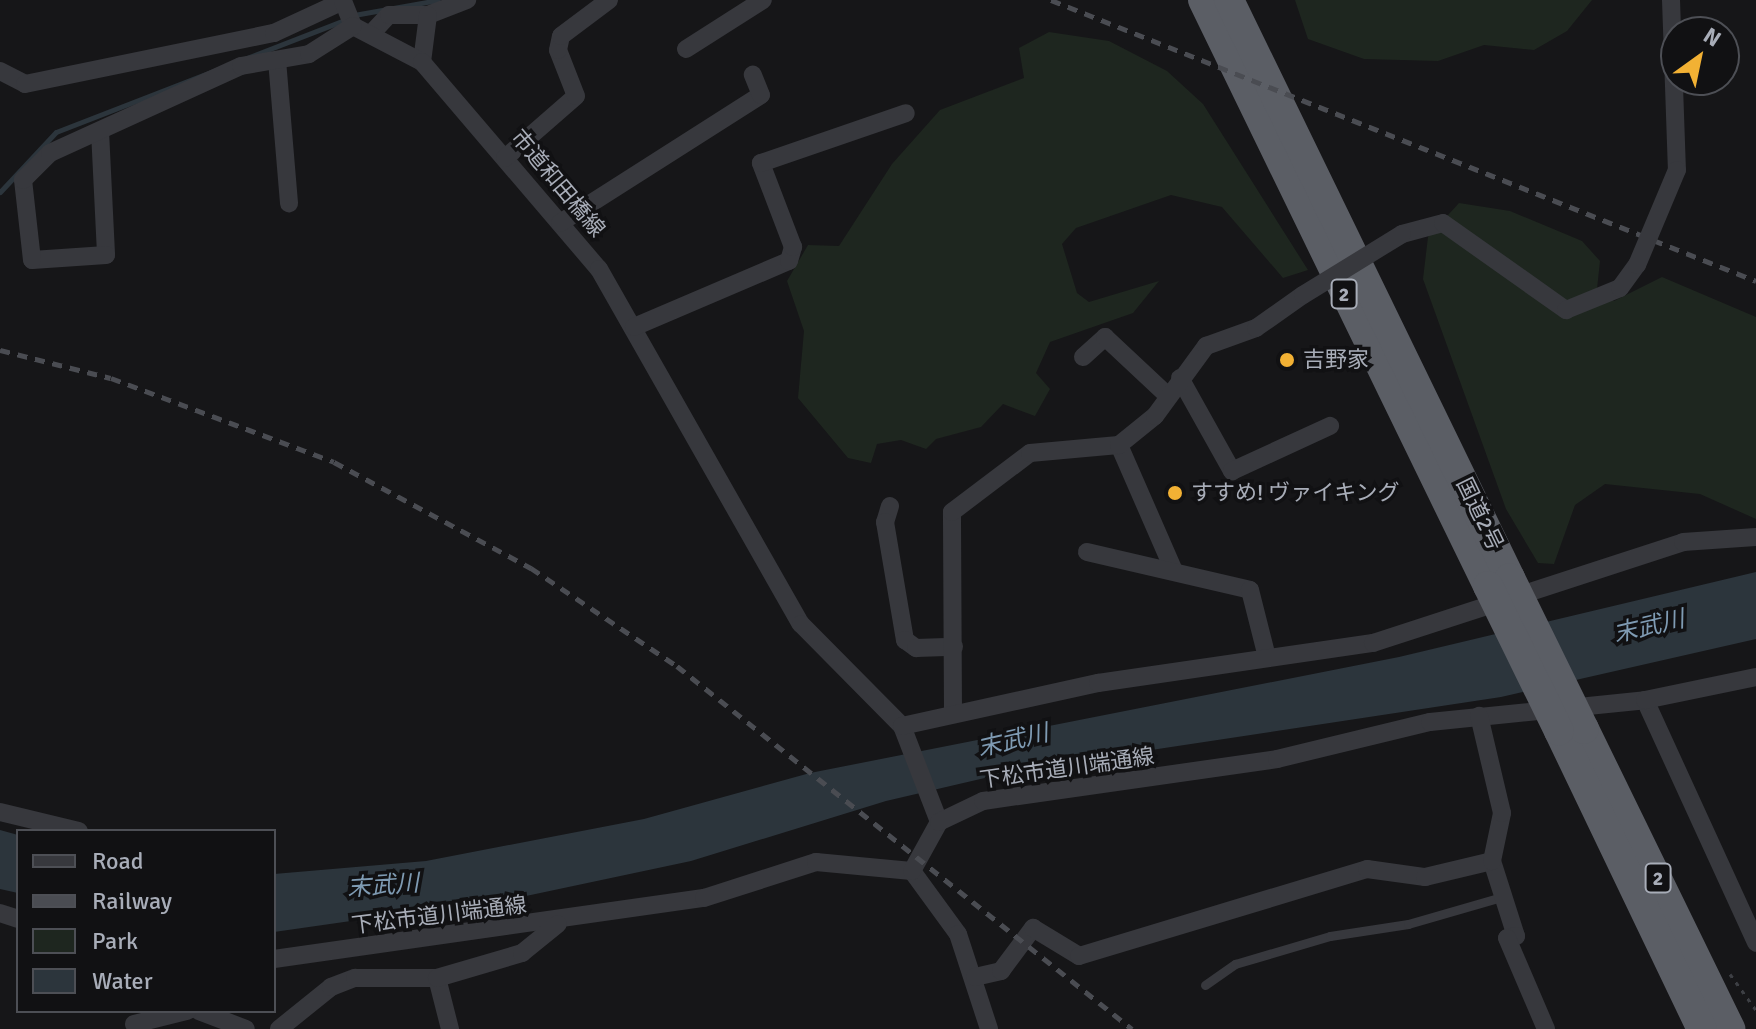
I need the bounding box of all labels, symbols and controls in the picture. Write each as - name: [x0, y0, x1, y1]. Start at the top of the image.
- north arrow: [1660, 16, 1740, 96]
- text: N: [1698, 22, 1726, 53]
- street label: 市道和田橋線: [505, 124, 611, 242]
- road number: 2: [1330, 278, 1358, 310]
- place label: 吉野家: [1303, 347, 1369, 373]
- marker: 吉野家: [1278, 351, 1296, 369]
- street label: 国道2号: [1451, 473, 1509, 555]
- place label: すすめ! ヴァイキング: [1191, 480, 1400, 506]
- marker: すすめ! ヴァイキング: [1166, 484, 1184, 502]
- water label: 末武川: [1611, 605, 1687, 649]
- water label: 末武川: [975, 719, 1051, 763]
- street label: 下松市道川端通線: [978, 743, 1156, 793]
- legend: [16, 829, 276, 1013]
- text: Road: [92, 846, 143, 876]
- road number: 2: [1644, 862, 1672, 894]
- water label: 末武川: [346, 869, 420, 903]
- text: Railway: [92, 886, 172, 916]
- street label: 下松市道川端通線: [350, 891, 528, 939]
- text: Park: [92, 926, 138, 956]
- text: Water: [92, 966, 152, 996]

